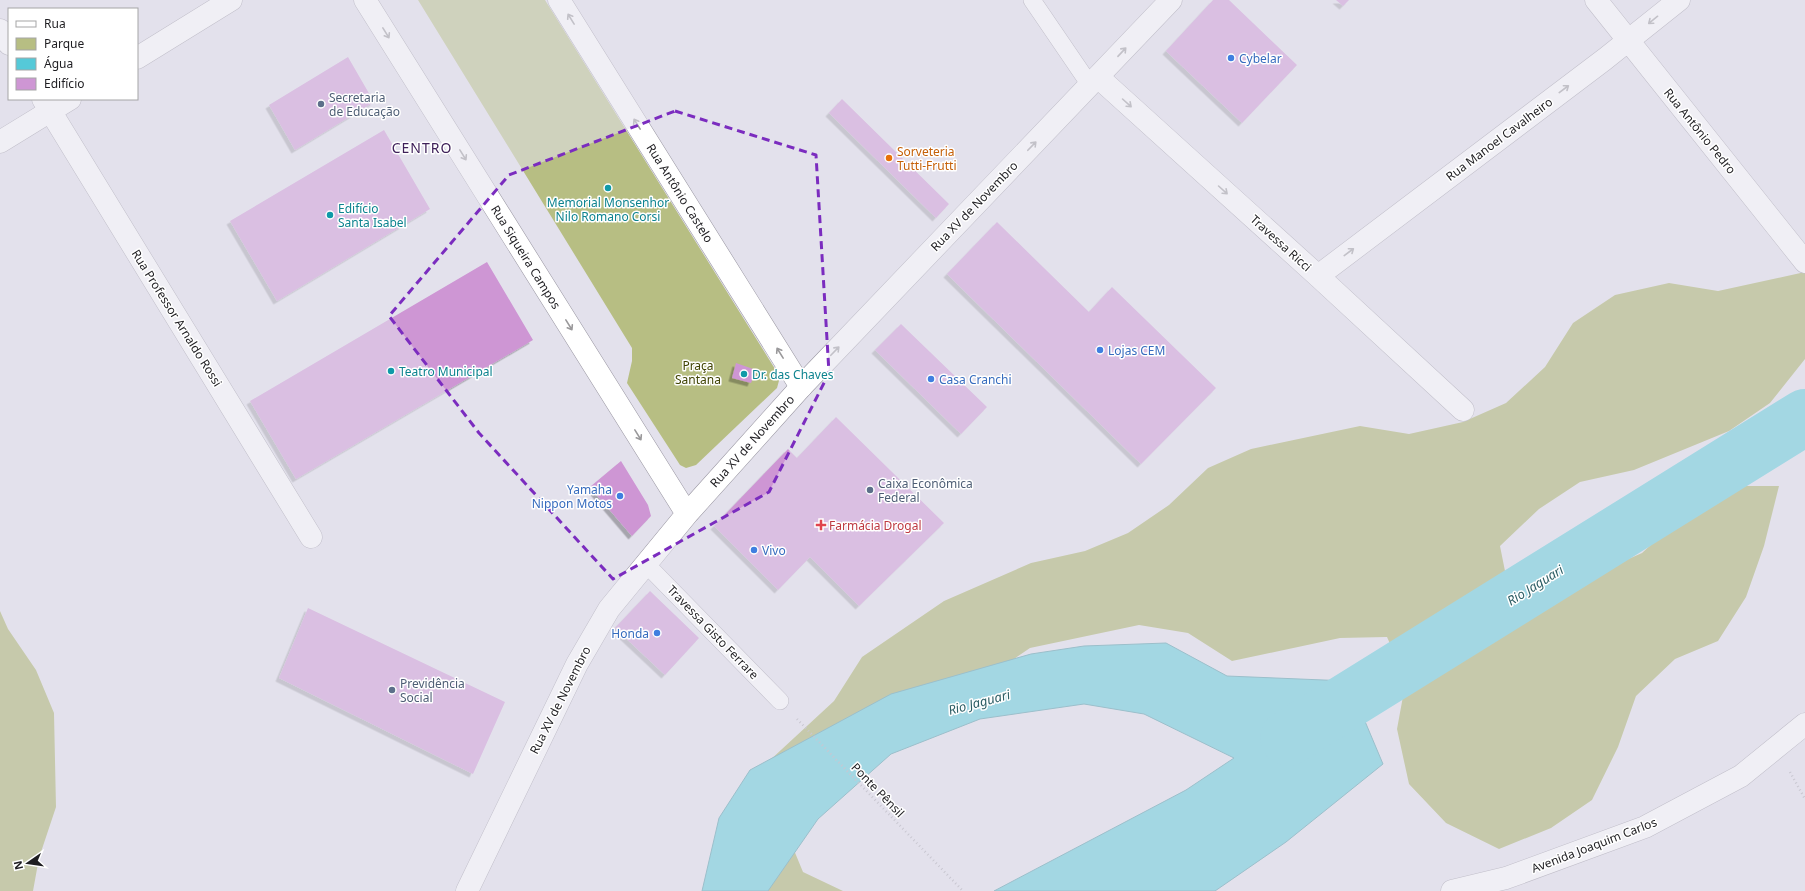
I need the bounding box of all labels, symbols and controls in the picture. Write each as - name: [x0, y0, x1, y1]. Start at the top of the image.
- legend: [8, 8, 138, 100]
- one-way arrow: [567, 14, 575, 25]
- text: Rua: [44, 15, 66, 32]
- one-way arrow: [1648, 16, 1659, 25]
- one-way arrow: [382, 27, 390, 38]
- text: Parque: [44, 35, 85, 52]
- one-way arrow: [1117, 47, 1127, 57]
- place label: Cybelar: [1239, 50, 1282, 67]
- marker: Cybelar: [1226, 53, 1236, 63]
- text: Água: [44, 55, 73, 72]
- text: Edifício: [44, 75, 85, 92]
- one-way arrow: [1559, 85, 1570, 94]
- street label: Rua Antônio Pedro: [1660, 85, 1740, 177]
- place label: Secretaria de Educação: [329, 89, 400, 120]
- street label: Rua Manoel Cavalheiro: [1442, 93, 1556, 185]
- one-way arrow: [1122, 98, 1132, 108]
- marker: Secretaria de Educação: [316, 99, 326, 109]
- one-way arrow: [633, 119, 641, 130]
- district label: CENTRO: [392, 138, 452, 157]
- street label: Rua Antônio Castelo: [643, 140, 717, 246]
- one-way arrow: [1027, 141, 1037, 151]
- place label: Sorveteria Tutti-Frutti: [897, 143, 956, 174]
- one-way arrow: [459, 149, 467, 161]
- marker: Sorveteria Tutti-Frutti: [884, 153, 894, 163]
- street label: Rua XV de Novembro: [927, 157, 1021, 255]
- marker: Memorial Monsenhor Nilo Romano Corsi: [603, 183, 613, 193]
- one-way arrow: [1218, 186, 1229, 195]
- place label: Memorial Monsenhor Nilo Romano Corsi: [547, 194, 669, 225]
- place label: Edifício Santa Isabel: [338, 200, 407, 231]
- street label: Rua Siqueira Campos: [487, 202, 565, 312]
- marker: Edifício Santa Isabel: [325, 210, 335, 220]
- street label: Travessa Ricci: [1247, 211, 1315, 275]
- street label: Rua Professor Arnaldo Rossi: [128, 246, 226, 390]
- one-way arrow: [1344, 248, 1355, 257]
- one-way arrow: [565, 319, 573, 331]
- place label: Lojas CEM: [1108, 342, 1165, 359]
- one-way arrow: [831, 345, 840, 356]
- marker: Lojas CEM: [1095, 345, 1105, 355]
- one-way arrow: [776, 347, 784, 359]
- park label: Praça Santana: [675, 357, 721, 388]
- place label: Teatro Municipal: [399, 363, 493, 380]
- marker: Teatro Municipal: [386, 366, 396, 376]
- place label: Dr. das Chaves: [752, 366, 834, 383]
- marker: Dr. das Chaves: [739, 369, 749, 379]
- place label: Casa Cranchi: [939, 371, 1012, 388]
- marker: Casa Cranchi: [926, 374, 936, 384]
- street label: Rua XV de Novembro: [706, 391, 798, 491]
- one-way arrow: [634, 429, 642, 441]
- place label: Caixa Econômica Federal: [878, 475, 973, 506]
- place label: Yamaha Nippon Motos: [532, 481, 612, 512]
- marker: Caixa Econômica Federal: [865, 485, 875, 495]
- marker: Yamaha Nippon Motos: [615, 491, 625, 501]
- place label: Farmácia Drogal: [829, 517, 922, 534]
- marker: Farmácia Drogal: [816, 520, 826, 530]
- place label: Vivo: [762, 542, 786, 559]
- marker: Vivo: [749, 545, 759, 555]
- water label: Rio Jaguari: [1503, 560, 1567, 609]
- street label: Travessa Gisto Ferrare: [663, 581, 763, 683]
- place label: Honda: [611, 625, 649, 642]
- marker: Honda: [652, 628, 662, 638]
- street label: Rua XV de Novembro: [525, 643, 595, 757]
- place label: Previdência Social: [400, 675, 465, 706]
- marker: Previdência Social: [387, 685, 397, 695]
- water label: Rio Jaguari: [946, 685, 1013, 719]
- street label: Ponte Pênsil: [848, 759, 908, 821]
- street label: Avenida Joaquim Carlos: [1529, 813, 1659, 877]
- north arrow: [8, 843, 48, 883]
- text: N: [9, 859, 26, 871]

